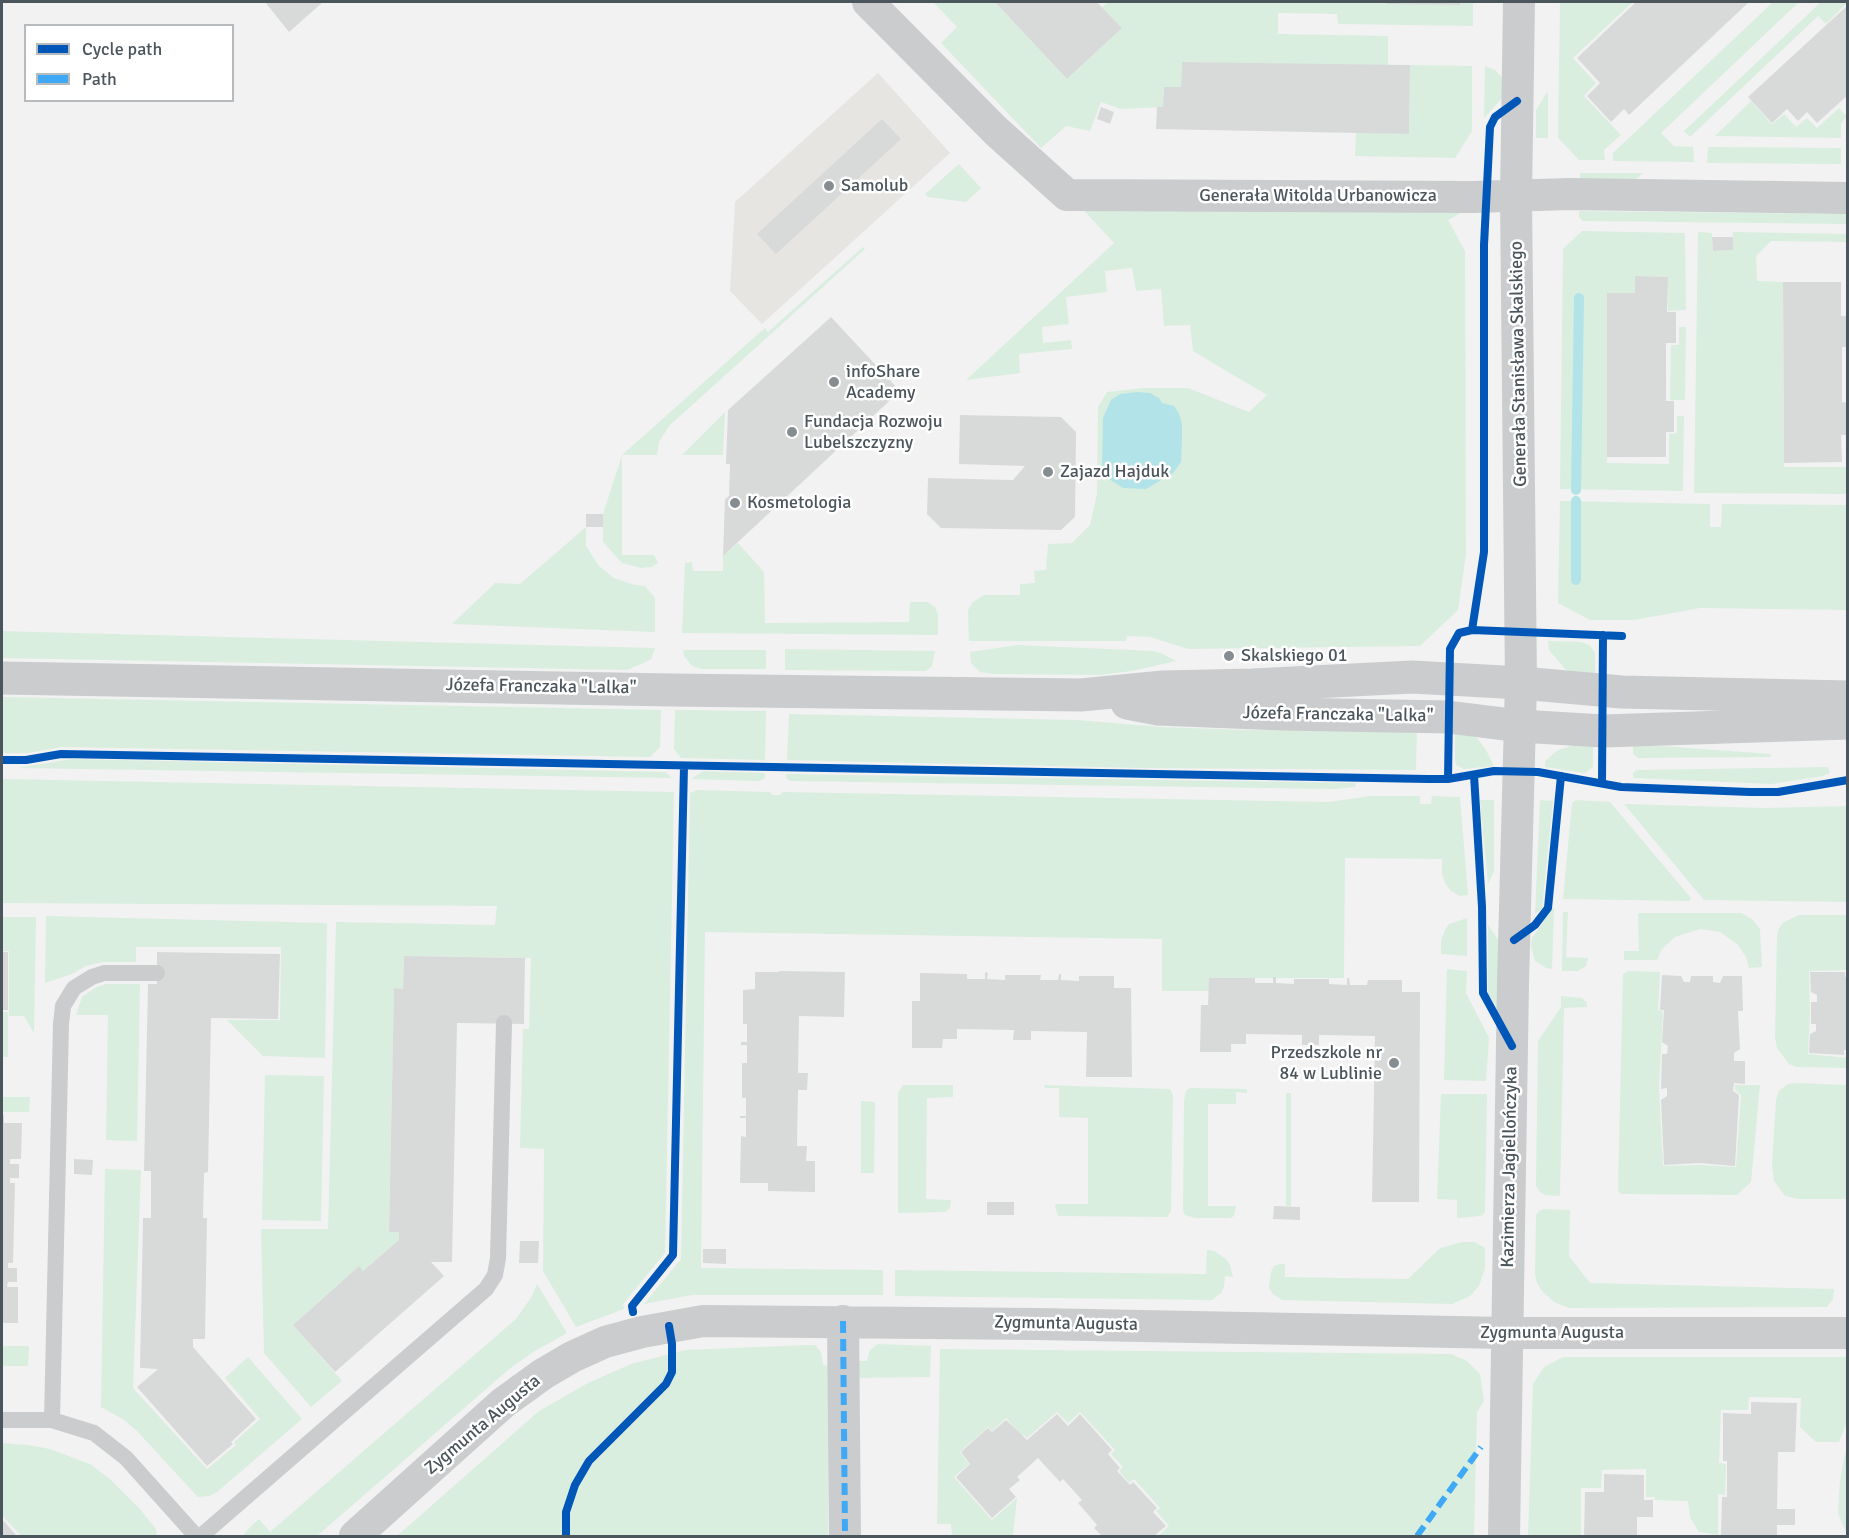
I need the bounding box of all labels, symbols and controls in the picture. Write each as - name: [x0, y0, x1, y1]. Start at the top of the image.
- legend: [24, 24, 234, 102]
- text: Cycle path: [82, 38, 162, 60]
- text: Path: [82, 68, 117, 90]
- place label: Samolub: [841, 175, 908, 197]
- marker: Samolub: [822, 179, 836, 193]
- street label: Generała Witolda Urbanowicza: [1199, 185, 1437, 207]
- street label: Generała Stanisława Skalskiego: [1506, 241, 1532, 487]
- place label: infoShare Academy: [846, 361, 920, 404]
- marker: infoShare Academy: [827, 375, 841, 389]
- place label: Fundacja Rozwoju Lubelszczyzny: [804, 411, 943, 454]
- marker: Fundacja Rozwoju Lubelszczyzny: [785, 425, 799, 439]
- place label: Zajazd Hajduk: [1060, 461, 1169, 483]
- marker: Zajazd Hajduk: [1041, 465, 1055, 479]
- place label: Kosmetologia: [747, 492, 851, 514]
- marker: Kosmetologia: [728, 496, 742, 510]
- place label: Skalskiego 01: [1241, 645, 1347, 667]
- marker: Skalskiego 01: [1222, 649, 1236, 663]
- street label: Józefa Franczaka "Lalka": [445, 675, 637, 699]
- street label: Józefa Franczaka "Lalka": [1242, 703, 1434, 727]
- place label: Przedszkole nr 84 w Lublinie: [1271, 1042, 1382, 1084]
- marker: Przedszkole nr 84 w Lublinie: [1387, 1056, 1401, 1070]
- street label: Kazimierza Jagiellończyka: [1497, 1066, 1523, 1268]
- street label: Zygmunta Augusta: [994, 1312, 1138, 1336]
- street label: Zygmunta Augusta: [1480, 1322, 1624, 1344]
- street label: Zygmunta Augusta: [421, 1370, 545, 1480]

